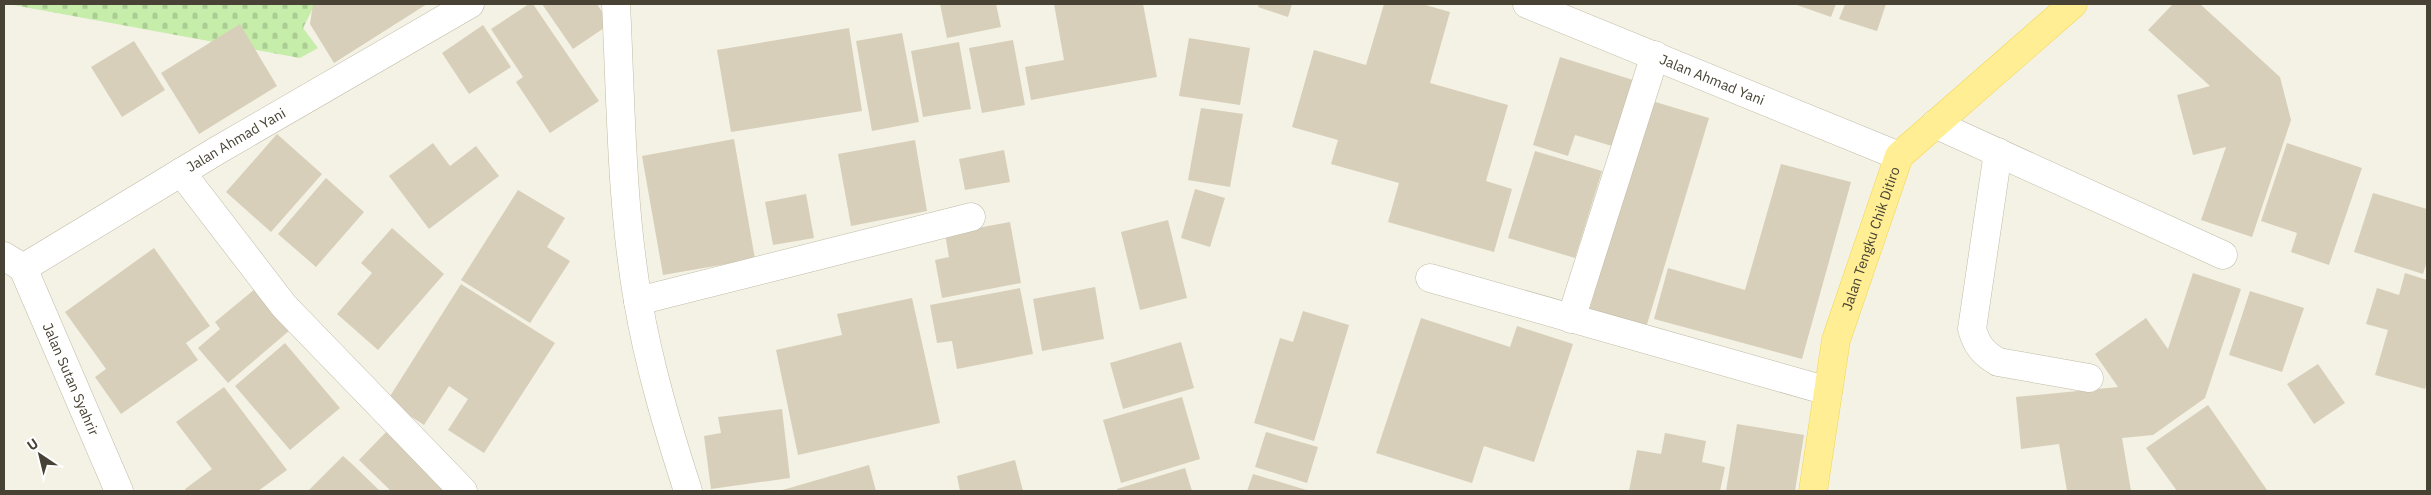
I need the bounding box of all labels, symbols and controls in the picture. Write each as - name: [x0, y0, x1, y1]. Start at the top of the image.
- street label: Jalan Ahmad Yani: [1657, 50, 1767, 109]
- street label: Jalan Ahmad Yani: [183, 104, 289, 176]
- street label: Jalan Tengku Chik Ditiro: [1838, 164, 1904, 313]
- street label: Jalan Sutan Syahrir: [39, 320, 103, 438]
- north arrow: [15, 430, 65, 480]
- text: U: [23, 434, 42, 455]

